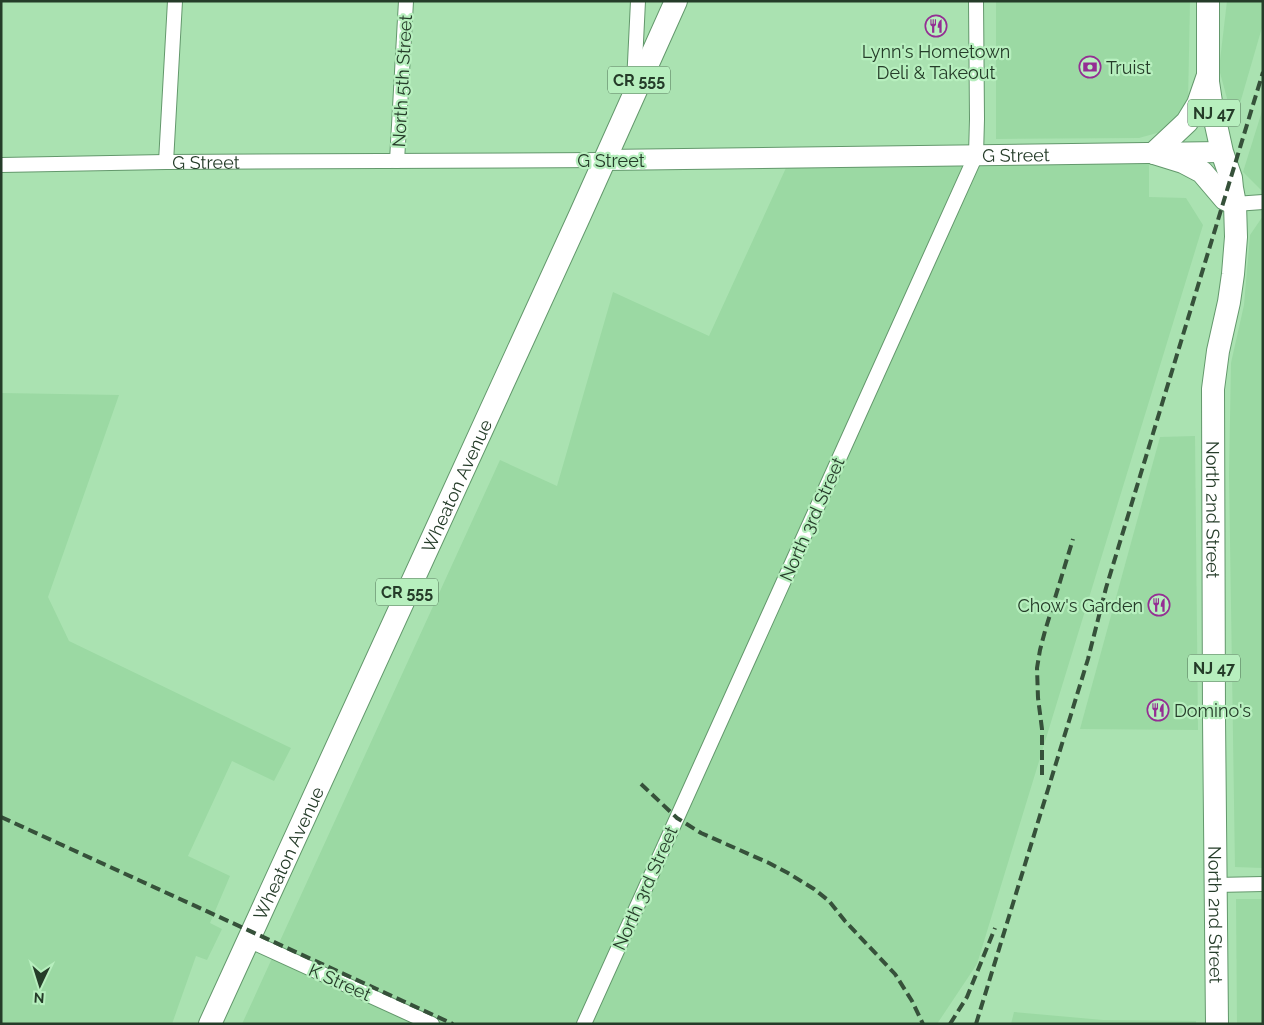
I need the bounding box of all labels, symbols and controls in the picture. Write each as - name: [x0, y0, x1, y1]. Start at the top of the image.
- street label: North 5th Street: [388, 14, 416, 148]
- restaurant icon: Lynn's Hometown Deli & Takeout: [924, 14, 948, 38]
- place label: Lynn's Hometown Deli & Takeout: [862, 41, 1010, 83]
- bank icon: Truist: [1078, 55, 1102, 79]
- place label: Truist: [1106, 57, 1151, 78]
- road number: CR 555: [608, 66, 670, 94]
- road number: NJ 47: [1188, 100, 1240, 126]
- street label: G Street: [982, 144, 1050, 166]
- street label: G Street: [577, 150, 645, 171]
- street label: G Street: [172, 151, 240, 172]
- street label: Wheaton Avenue: [417, 415, 496, 555]
- street label: North 2nd Street: [1203, 441, 1224, 579]
- street label: North 3rd Street: [775, 454, 849, 584]
- road number: CR 555: [376, 578, 438, 606]
- restaurant icon: Chow's Garden: [1147, 593, 1171, 617]
- place label: Chow's Garden: [1017, 595, 1143, 616]
- road number: NJ 47: [1188, 654, 1240, 681]
- restaurant icon: Domino's: [1146, 698, 1170, 722]
- place label: Domino's: [1174, 700, 1251, 721]
- street label: Wheaton Avenue: [249, 783, 328, 923]
- street label: North 3rd Street: [608, 823, 682, 953]
- street label: North 2nd Street: [1205, 846, 1227, 984]
- street label: K Street: [306, 959, 374, 1005]
- north arrow: [15, 960, 65, 1010]
- text: N: [33, 990, 45, 1006]

